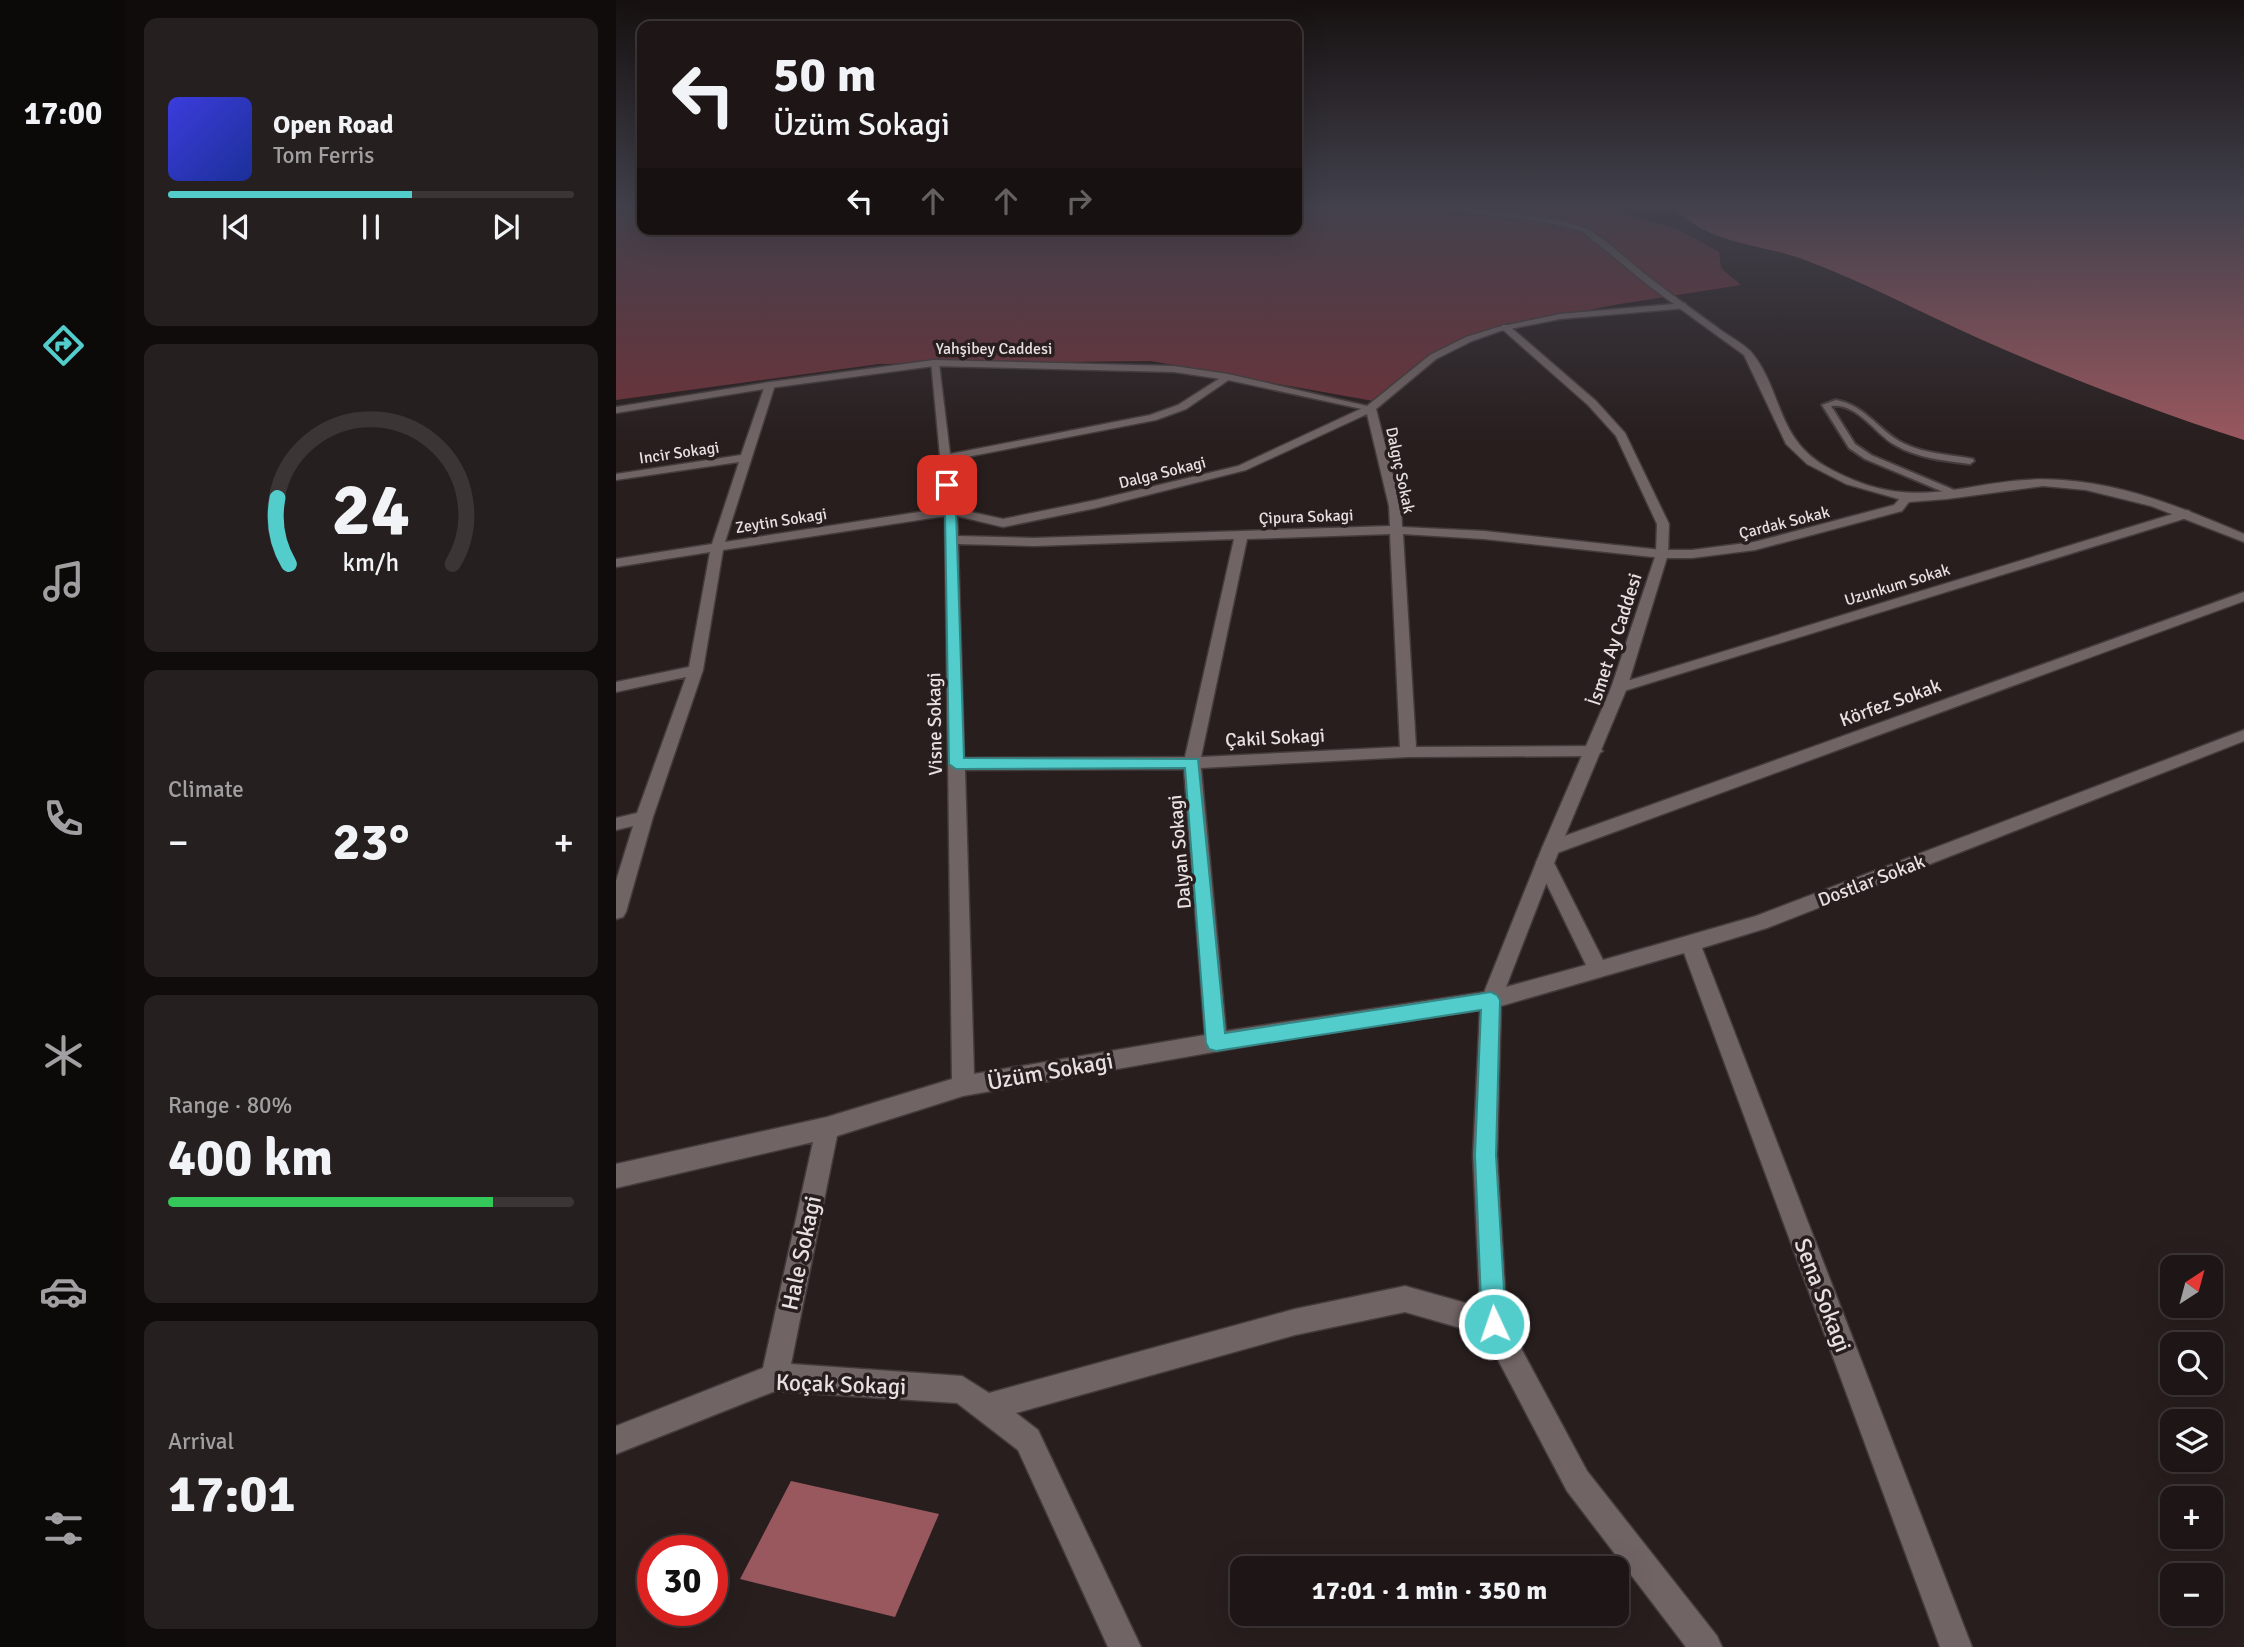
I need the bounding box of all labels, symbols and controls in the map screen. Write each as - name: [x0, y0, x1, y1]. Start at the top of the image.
- text: 50 m: [773, 45, 876, 105]
- icon: left: [658, 49, 749, 140]
- text: 17:00: [24, 94, 102, 133]
- text: Üzüm Sokagi: [773, 105, 950, 144]
- text: Open Road: [273, 109, 394, 141]
- text: Tom Ferris: [273, 141, 374, 170]
- icon: left: [841, 182, 879, 220]
- icon: ahead: [914, 182, 952, 220]
- icon: ahead: [987, 182, 1025, 220]
- icon: right: [1060, 182, 1098, 220]
- icon: previous: [217, 208, 255, 246]
- icon: pause: [352, 208, 390, 246]
- icon: next: [487, 208, 525, 246]
- icon: directions: [39, 321, 88, 370]
- street label: Yahşibey Caddesi: [936, 339, 1052, 359]
- street label: Dalgıç Sokak: [1381, 425, 1419, 515]
- street label: Incir Sokagi: [638, 437, 721, 469]
- street label: Dalga Sokagi: [1117, 452, 1208, 493]
- pin: [917, 455, 977, 515]
- text: 24: [332, 466, 410, 555]
- icon: arrive: [928, 466, 966, 504]
- street label: Çardak Sokak: [1737, 502, 1832, 544]
- street label: Zeytin Sokagi: [734, 504, 828, 538]
- street label: Çipura Sokagi: [1258, 505, 1354, 529]
- text: km/h: [343, 546, 399, 577]
- icon: music: [39, 557, 88, 606]
- street label: Uzunkum Sokak: [1842, 559, 1952, 610]
- street label: İsmet Ay Caddesi: [1582, 570, 1648, 709]
- street label: Visne Sokagi: [922, 672, 948, 776]
- street label: Körfez Sokak: [1836, 673, 1945, 732]
- street label: Çakil Sokagi: [1225, 723, 1326, 753]
- text: Climate: [168, 775, 244, 804]
- icon: phone: [39, 794, 88, 843]
- street label: Dalyan Sokagi: [1163, 794, 1197, 910]
- text: 23°: [333, 810, 409, 874]
- text: −: [168, 819, 189, 866]
- text: +: [553, 819, 574, 866]
- street label: Dostlar Sokak: [1814, 849, 1929, 912]
- icon: climate: [39, 1031, 88, 1080]
- street label: Üzüm Sokagi: [985, 1046, 1115, 1097]
- text: Range · 80%: [168, 1091, 292, 1120]
- text: 400 km: [168, 1126, 333, 1190]
- street label: Hale Sokagi: [775, 1193, 828, 1313]
- street label: Sena Sokagi: [1788, 1234, 1858, 1356]
- north arrow: [2160, 1255, 2222, 1318]
- map controls: [2160, 1255, 2223, 1626]
- icon: car: [39, 1267, 88, 1316]
- position arrow: [1457, 1287, 1531, 1361]
- button: search: [2160, 1332, 2223, 1395]
- street label: Koçak Sokagi: [775, 1368, 907, 1401]
- button: layers: [2160, 1409, 2223, 1472]
- text: Arrival: [168, 1427, 234, 1456]
- text: 17:01: [168, 1462, 296, 1526]
- button: +: [2160, 1486, 2223, 1549]
- icon: filters: [39, 1504, 88, 1553]
- speed limit sign: 30: [637, 1535, 728, 1626]
- button: −: [2160, 1563, 2223, 1626]
- text: 17:01 · 1 min · 350 m: [1312, 1575, 1547, 1607]

